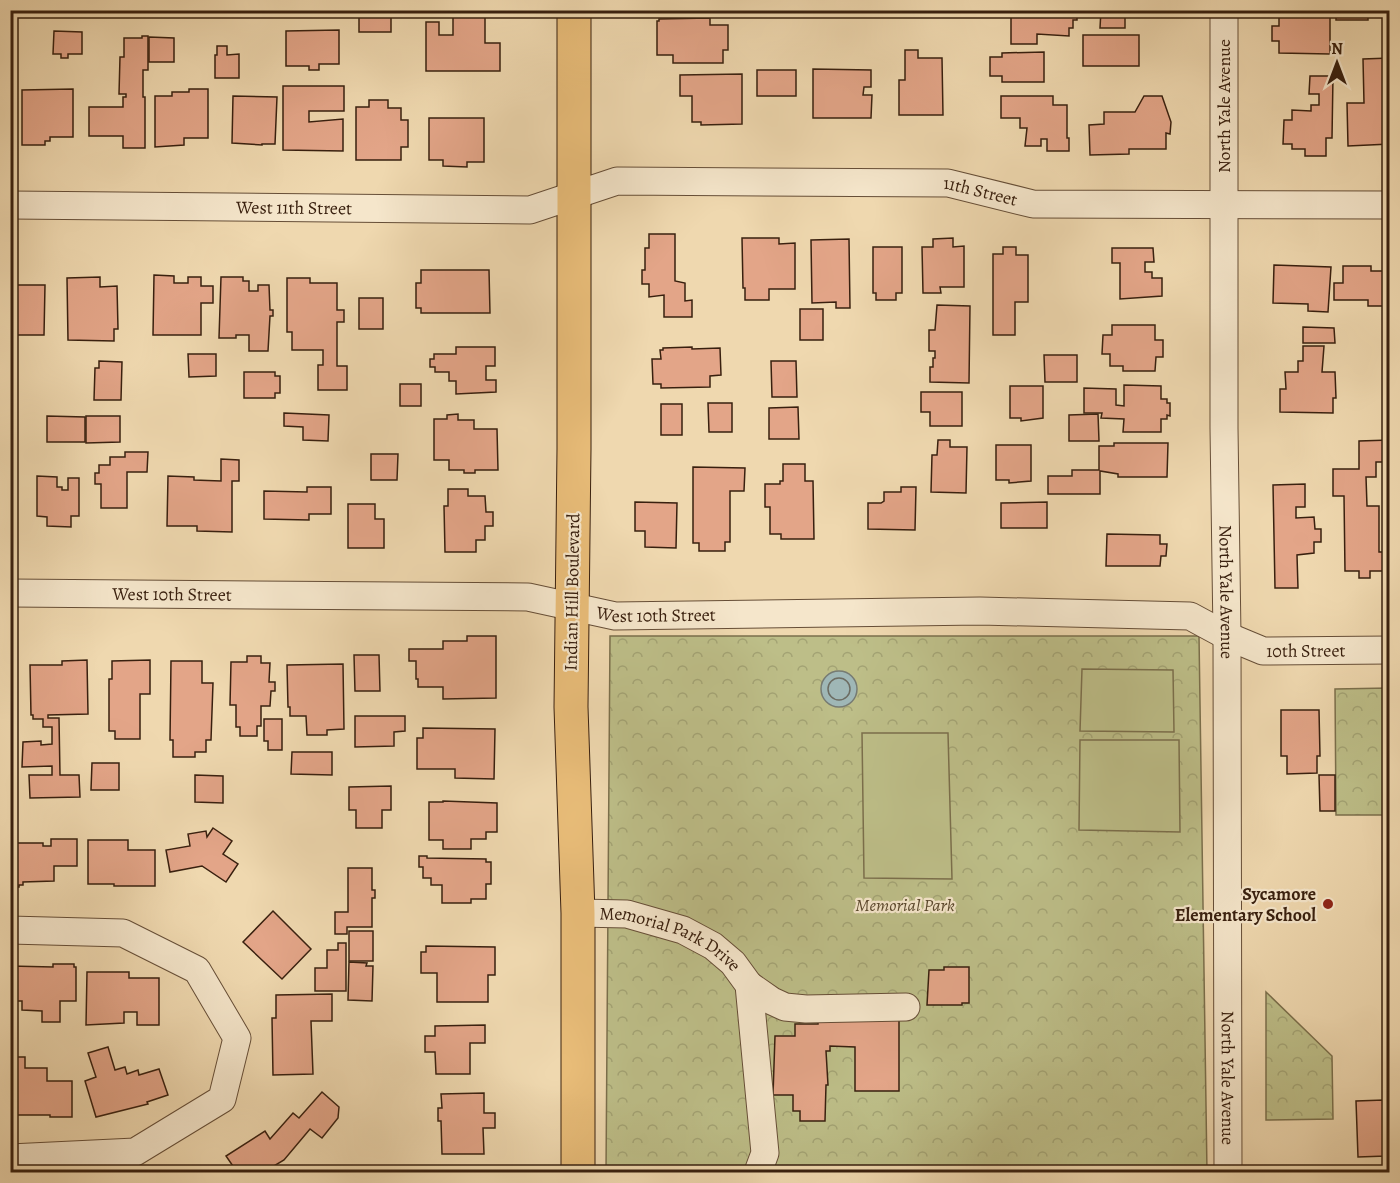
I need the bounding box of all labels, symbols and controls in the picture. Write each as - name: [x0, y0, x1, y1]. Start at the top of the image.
- north arrow: [1307, 33, 1367, 93]
- text: N: [1331, 38, 1343, 60]
- street label: North Yale Avenue: [1212, 39, 1236, 173]
- street label: 11th Street: [943, 171, 1020, 212]
- street label: West 11th Street: [235, 195, 352, 220]
- street label: Indian Hill Boulevard: [559, 513, 585, 671]
- street label: North Yale Avenue: [1213, 525, 1239, 659]
- street label: West 10th Street: [111, 582, 232, 607]
- street label: West 10th Street: [593, 600, 716, 628]
- street label: 10th Street: [1266, 638, 1346, 663]
- place label: Sycamore Elementary School: [1175, 882, 1316, 927]
- park label: Memorial Park: [855, 893, 955, 917]
- marker: Sycamore Elementary School: [1321, 897, 1335, 911]
- street label: Memorial Park Drive: [599, 901, 747, 976]
- street label: North Yale Avenue: [1216, 1011, 1240, 1145]

